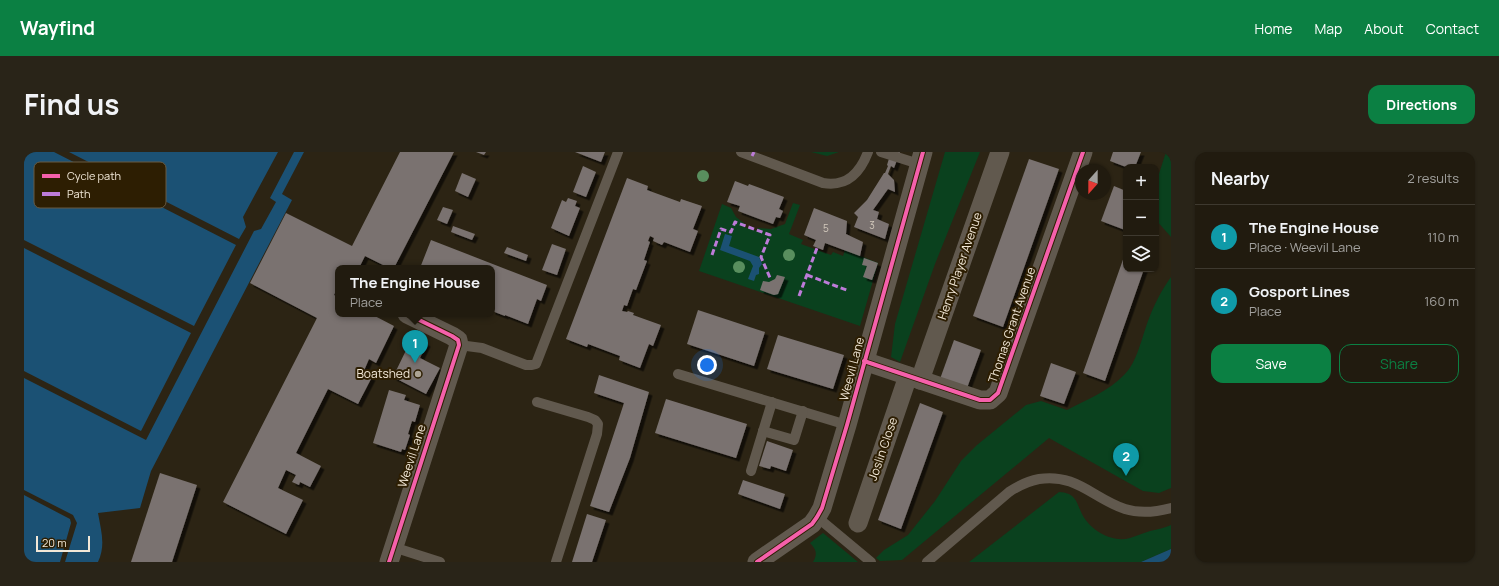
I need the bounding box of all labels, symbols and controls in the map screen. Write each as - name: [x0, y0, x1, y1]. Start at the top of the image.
- text: Wayfind: [20, 15, 95, 41]
- text: Home: [1255, 19, 1292, 38]
- text: Map: [1314, 19, 1342, 38]
- text: About: [1364, 19, 1404, 38]
- text: Contact: [1426, 19, 1479, 38]
- text: Find us: [24, 85, 119, 123]
- button: Directions: [1368, 85, 1475, 124]
- legend: [34, 162, 166, 208]
- north arrow: [1075, 164, 1111, 200]
- map controls: [1123, 164, 1159, 272]
- button: +: [1123, 164, 1159, 200]
- text: Nearby: [1211, 167, 1269, 190]
- text: Cycle path: [67, 168, 121, 183]
- text: 2 results: [1407, 169, 1459, 187]
- text: Path: [67, 186, 90, 201]
- button: −: [1123, 200, 1159, 236]
- street label: Henry Player Avenue: [933, 210, 986, 322]
- text: The Engine House: [1249, 217, 1379, 238]
- house number: 3: [869, 218, 875, 232]
- house number: 5: [823, 221, 829, 235]
- text: 1: [1221, 228, 1227, 246]
- text: 110 m: [1427, 228, 1459, 246]
- button: layers: [1123, 236, 1159, 272]
- text: Place · Weevil Lane: [1249, 238, 1361, 256]
- popup: [335, 265, 495, 317]
- street label: Thomas Grant Avenue: [984, 265, 1039, 385]
- text: The Engine House: [350, 272, 480, 293]
- text: Gosport Lines: [1249, 281, 1350, 302]
- text: 2: [1220, 292, 1228, 310]
- text: 160 m: [1424, 292, 1459, 310]
- text: Place: [350, 293, 383, 311]
- text: Place: [1249, 302, 1282, 320]
- pin: 1: [402, 330, 428, 363]
- street label: Weevil Lane: [835, 335, 868, 403]
- button: Save: [1211, 344, 1331, 383]
- button: Share: [1339, 344, 1459, 383]
- your location: [697, 355, 717, 375]
- place label: Boatshed: [357, 365, 410, 382]
- marker: Boatshed: [413, 369, 423, 379]
- street label: Joslin Close: [864, 415, 901, 483]
- street label: Weevil Lane: [393, 422, 430, 490]
- pin: 2: [1113, 443, 1139, 476]
- scale bar: [36, 534, 90, 553]
- text: 20 m: [42, 535, 67, 550]

